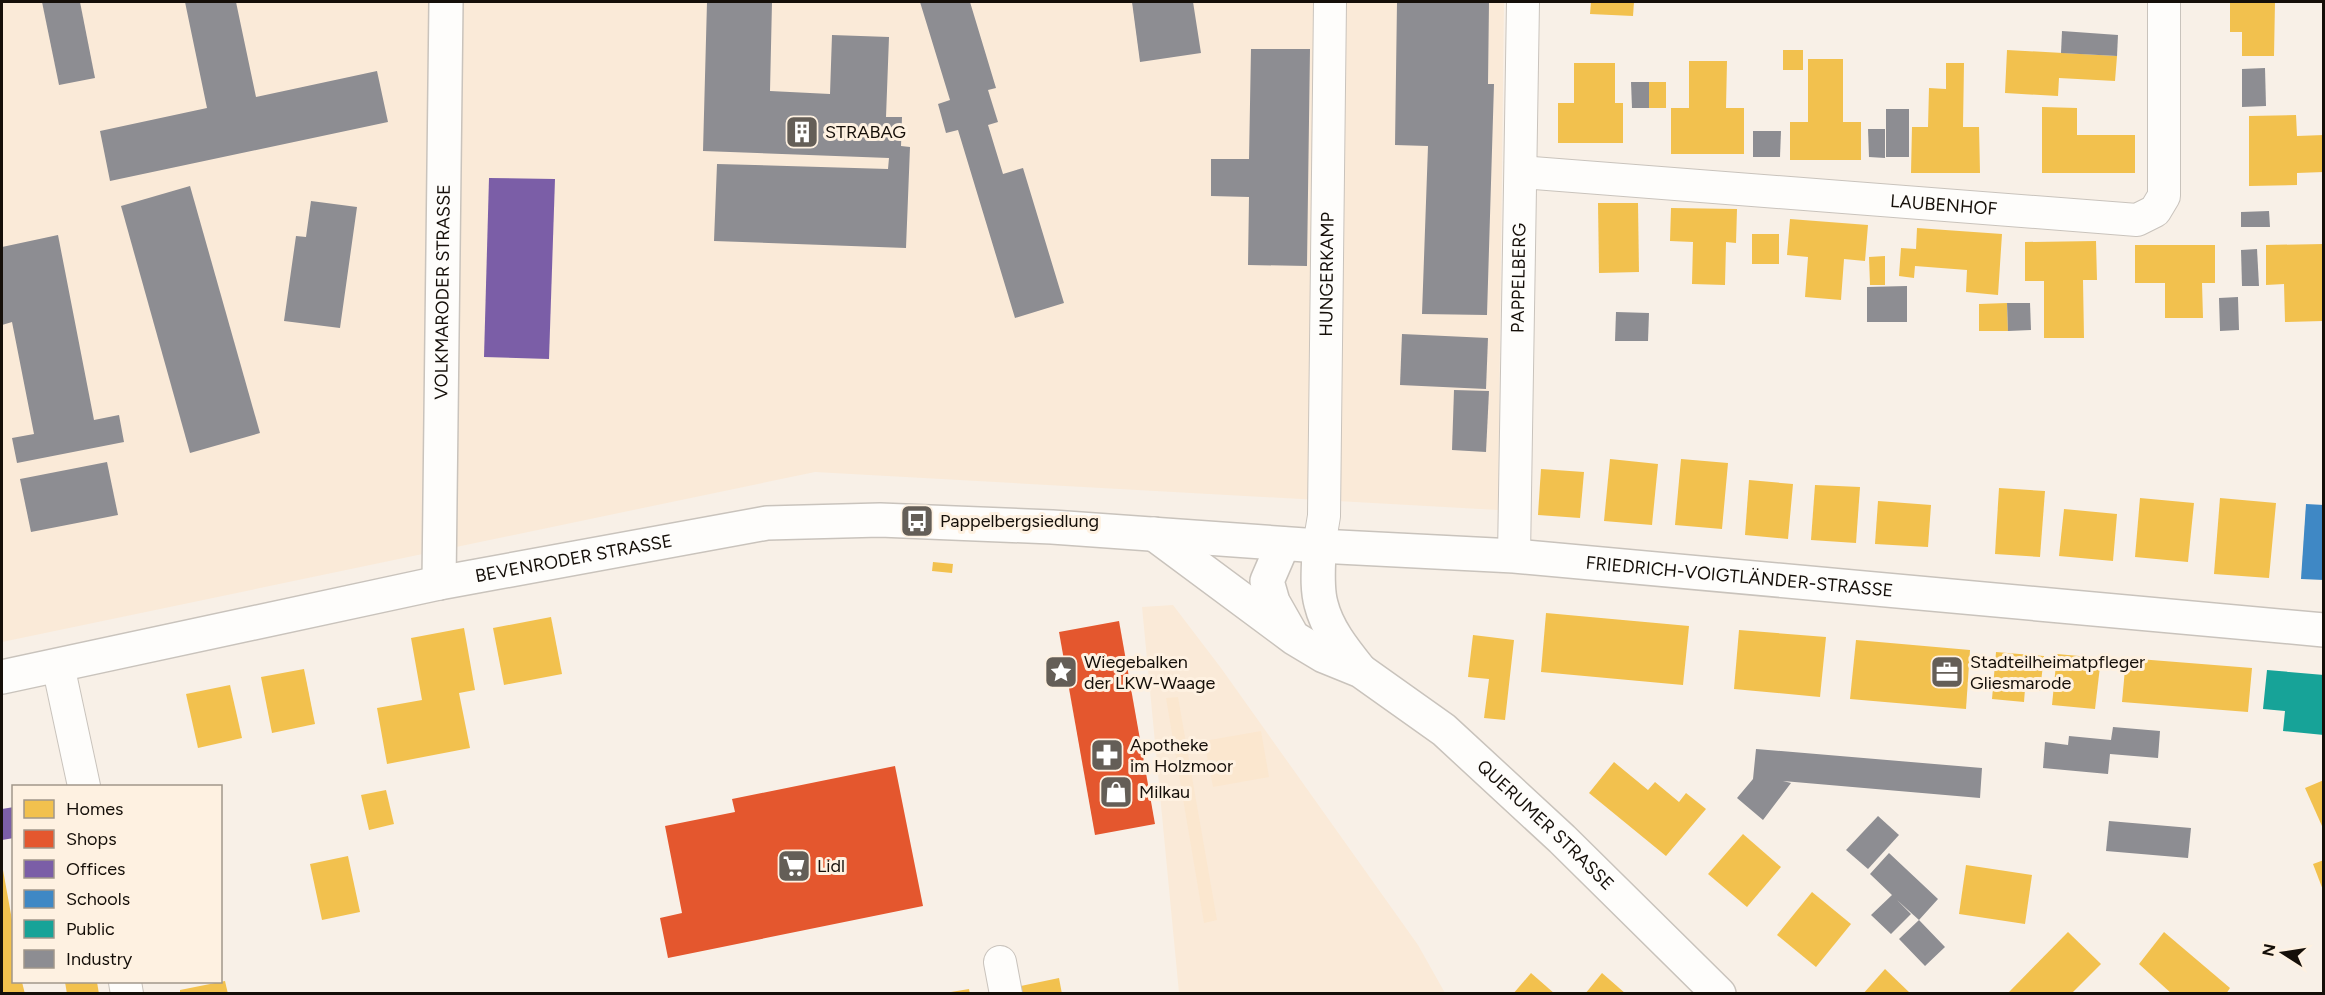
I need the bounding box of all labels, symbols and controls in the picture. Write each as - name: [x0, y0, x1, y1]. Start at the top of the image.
- building icon: STRABAG: [784, 114, 820, 150]
- place label: STRABAG: [825, 121, 906, 143]
- street label: VOLKMARODER STRASSE: [430, 184, 455, 400]
- street label: LAUBENHOF: [1889, 190, 1998, 220]
- street label: HUNGERKAMP: [1315, 212, 1339, 337]
- street label: PAPPELBERG: [1507, 222, 1530, 333]
- bus stop icon: Pappelbergsiedlung: [899, 503, 935, 539]
- place label: Pappelbergsiedlung: [940, 510, 1099, 532]
- street label: BEVENRODER STRASSE: [473, 530, 674, 587]
- street label: FRIEDRICH-VOIGTLÄNDER-STRASSE: [1585, 552, 1894, 602]
- place label: Wiegebalken der LKW-Waage: [1084, 651, 1216, 694]
- place label: Stadteilheimatpfleger Gliesmarode: [1970, 651, 2145, 694]
- place icon: Wiegebalken der LKW-Waage: [1043, 654, 1079, 690]
- office icon: Stadteilheimatpfleger Gliesmarode: [1929, 654, 1965, 690]
- place label: Apotheke im Holzmoor: [1130, 734, 1233, 777]
- pharmacy icon: Apotheke im Holzmoor: [1089, 737, 1125, 773]
- street label: QUERUMER STRASSE: [1472, 755, 1618, 895]
- shop icon: Milkau: [1098, 774, 1134, 810]
- place label: Milkau: [1139, 781, 1190, 803]
- legend: [12, 785, 222, 983]
- text: Homes: [66, 798, 124, 820]
- text: Shops: [66, 828, 117, 850]
- supermarket icon: Lidl: [776, 848, 812, 884]
- place label: Lidl: [817, 855, 845, 877]
- text: Offices: [66, 858, 125, 880]
- text: Schools: [66, 888, 130, 910]
- text: Public: [66, 918, 115, 940]
- north arrow: [2253, 923, 2313, 983]
- text: N: [2258, 942, 2279, 958]
- text: Industry: [66, 948, 133, 970]

